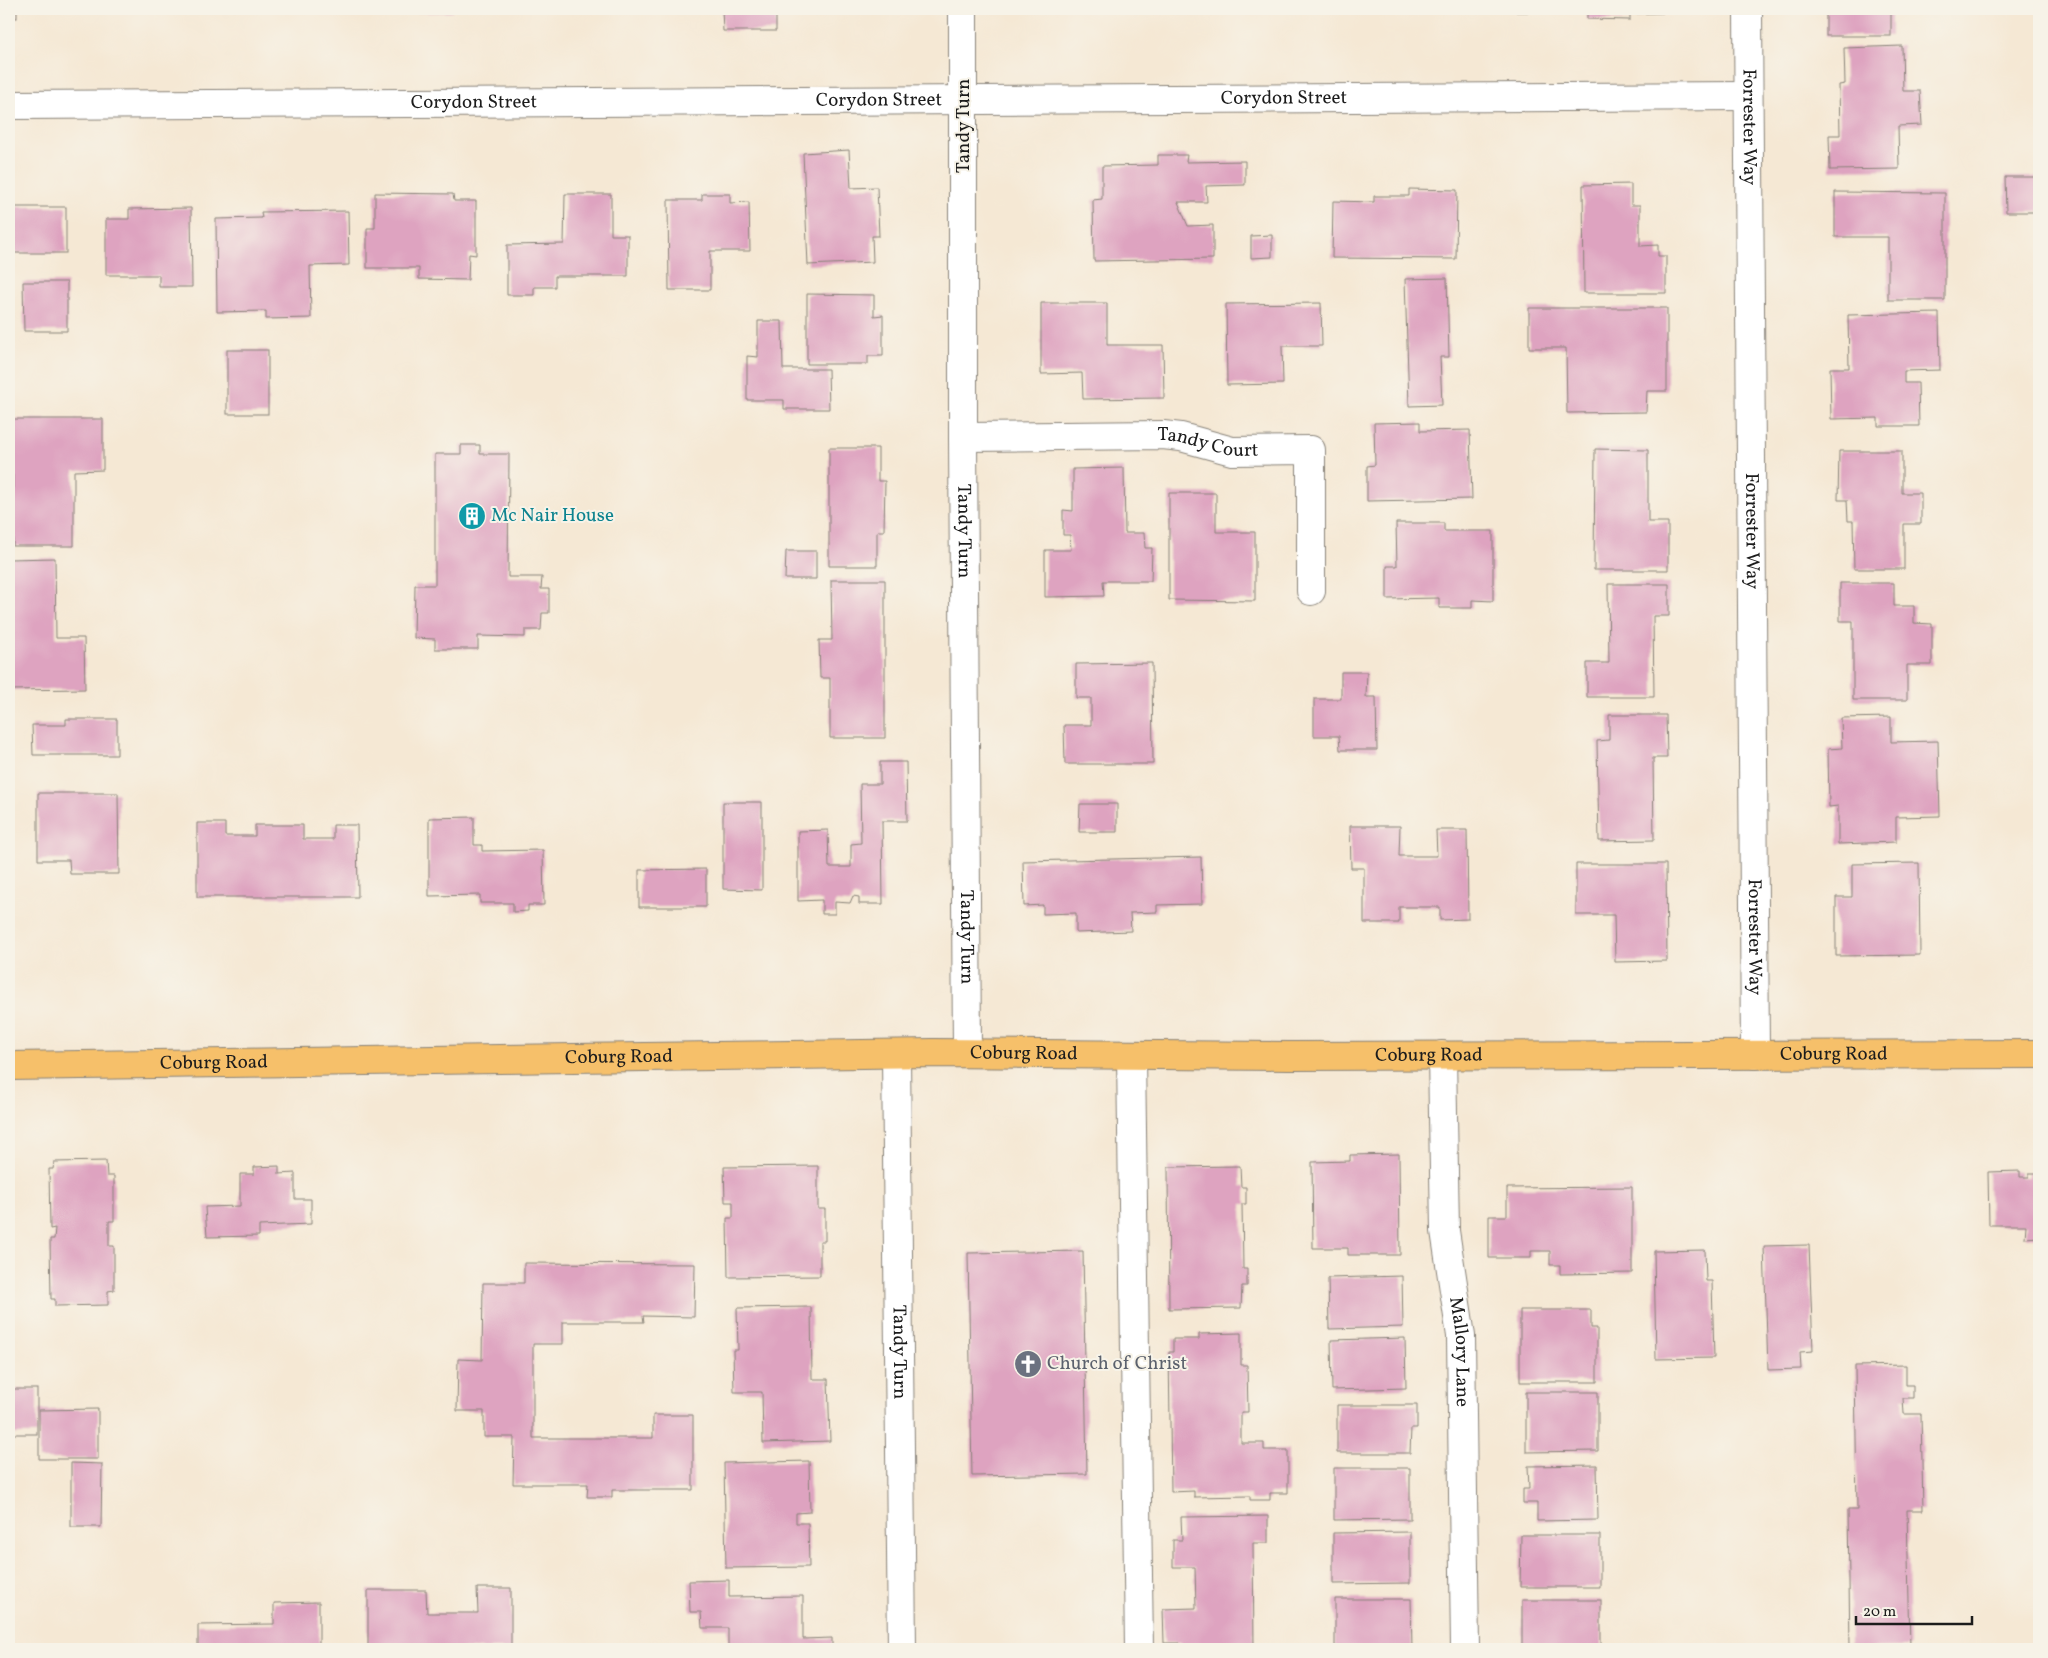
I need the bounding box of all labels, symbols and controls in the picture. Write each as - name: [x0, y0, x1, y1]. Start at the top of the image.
- street label: Forrester Way: [1735, 69, 1762, 185]
- street label: Tandy Turn: [951, 79, 977, 173]
- street label: Corydon Street: [1221, 85, 1348, 112]
- street label: Corydon Street: [816, 87, 943, 114]
- street label: Corydon Street: [411, 89, 538, 116]
- street label: Tandy Court: [1157, 422, 1259, 464]
- street label: Forrester Way: [1738, 473, 1765, 589]
- street label: Tandy Turn: [950, 484, 977, 578]
- building icon: Mc Nair House: [457, 501, 487, 531]
- place label: Mc Nair House: [491, 503, 614, 529]
- street label: Forrester Way: [1741, 879, 1768, 995]
- street label: Tandy Turn: [953, 890, 980, 984]
- street label: Coburg Road: [970, 1040, 1078, 1067]
- street label: Coburg Road: [1780, 1041, 1888, 1068]
- street label: Coburg Road: [1375, 1042, 1483, 1069]
- street label: Coburg Road: [565, 1044, 673, 1071]
- street label: Coburg Road: [160, 1049, 268, 1077]
- street label: Mallory Lane: [1442, 1295, 1475, 1407]
- street label: Tandy Turn: [886, 1305, 912, 1399]
- church icon: Church of Christ: [1013, 1349, 1043, 1379]
- place label: Church of Christ: [1047, 1351, 1187, 1377]
- scale bar: [1856, 1593, 1972, 1625]
- text: 20 m: [1863, 1602, 1896, 1623]

